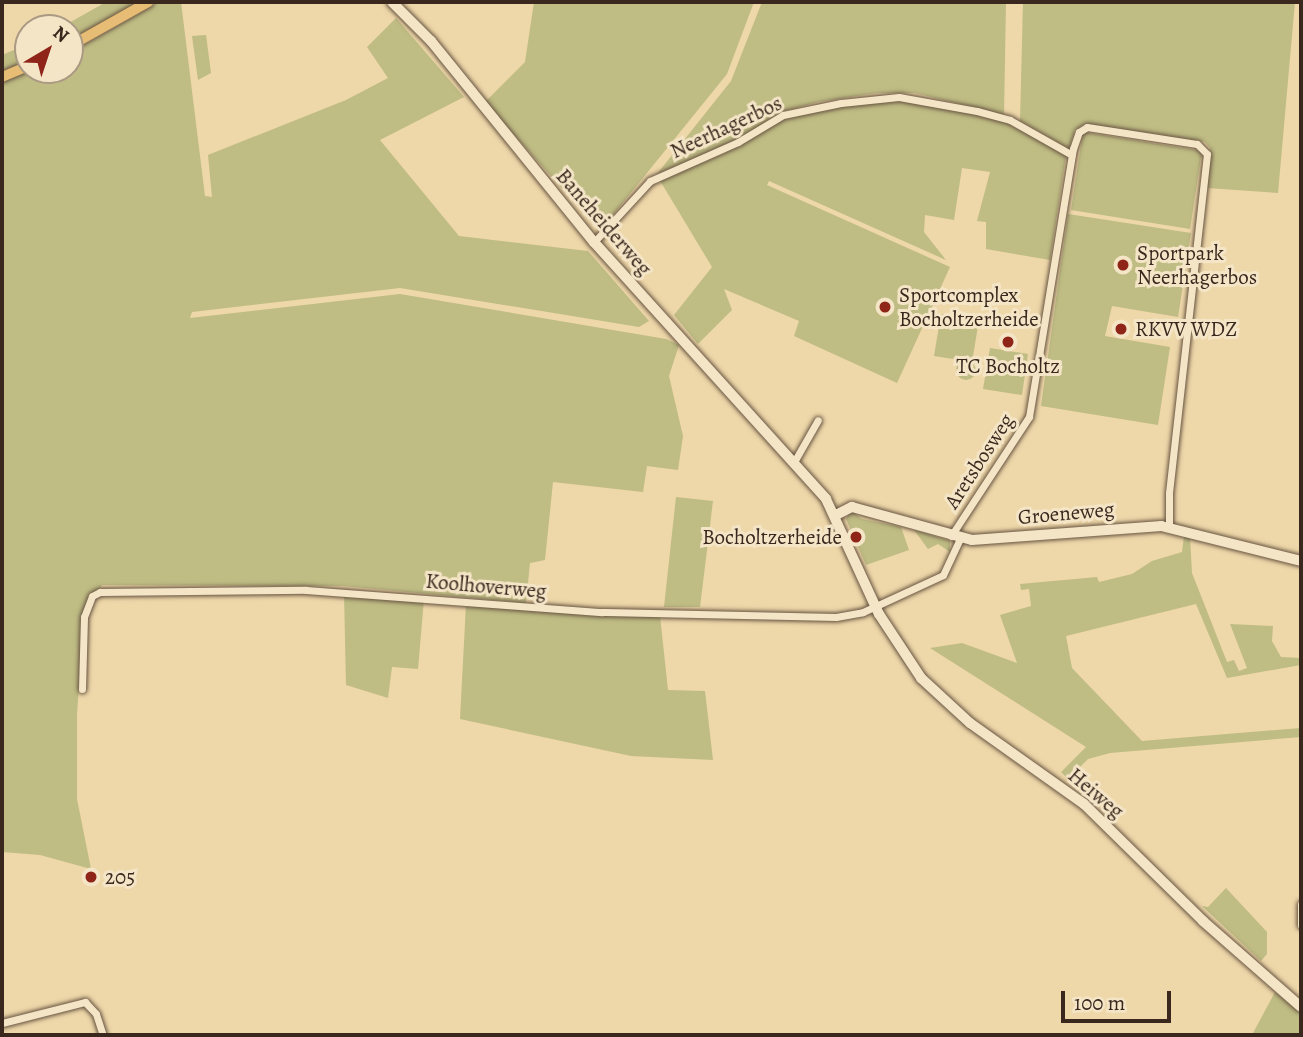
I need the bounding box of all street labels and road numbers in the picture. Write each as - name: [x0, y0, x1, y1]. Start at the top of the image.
- street label: Neerhagerbos: [666, 90, 786, 164]
- street label: Baneheiderweg: [551, 164, 657, 280]
- street label: Aretsbosweg: [939, 409, 1019, 513]
- street label: Groeneweg: [1017, 496, 1115, 530]
- street label: Koolhoverweg: [425, 568, 547, 604]
- street label: Heiweg: [1063, 762, 1129, 824]

